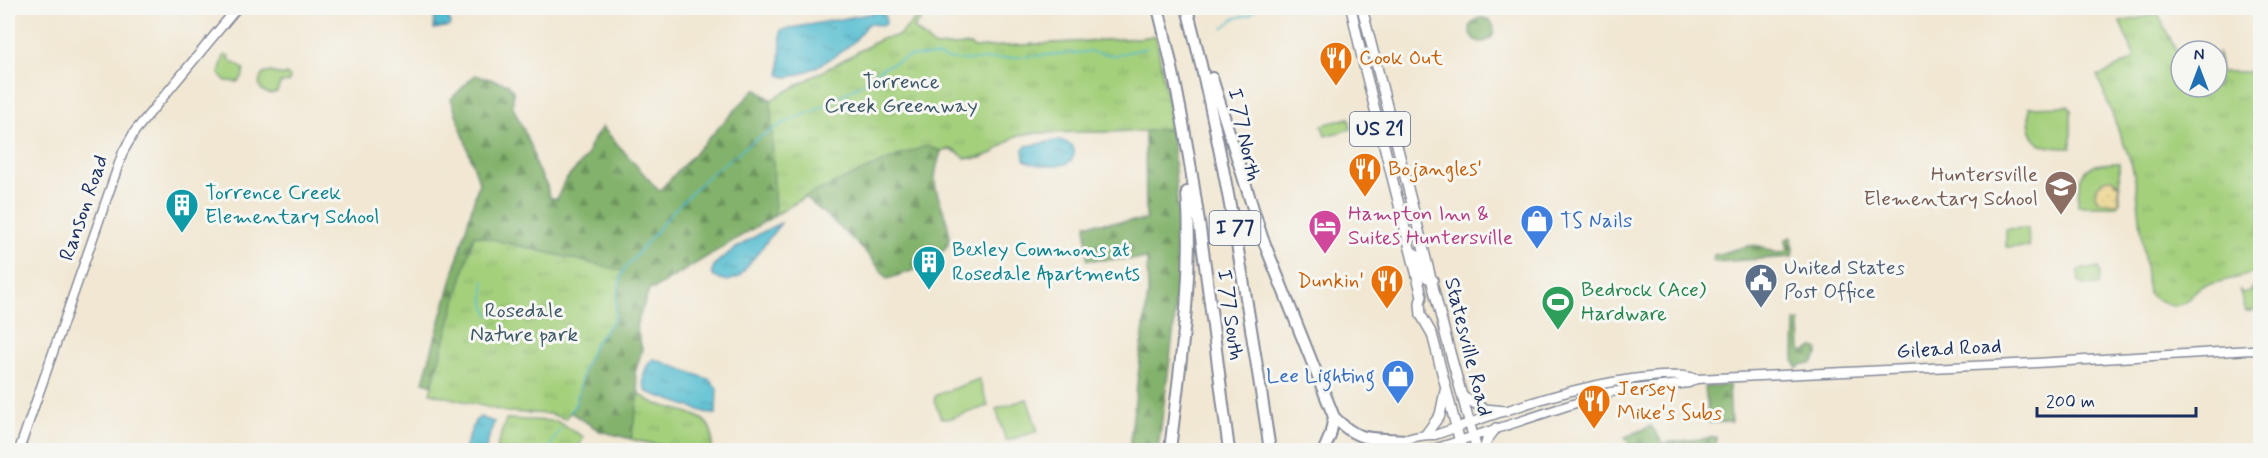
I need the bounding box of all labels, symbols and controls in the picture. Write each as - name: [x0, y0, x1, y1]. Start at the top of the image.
- north arrow: [2169, 39, 2229, 99]
- restaurant icon: Cook Out: [1318, 40, 1354, 87]
- place label: Cook Out: [1359, 44, 1444, 72]
- text: N: [2194, 45, 2204, 66]
- park label: Torrence Creek Greenway: [824, 68, 978, 120]
- street label: I 77 North: [1220, 86, 1268, 184]
- road number: US 21: [1350, 112, 1410, 146]
- street label: Ranson Road: [53, 151, 115, 265]
- restaurant icon: Bojangles': [1347, 151, 1383, 198]
- place label: Bojangles': [1388, 155, 1482, 183]
- place label: Huntersville Elementary School: [1863, 161, 2038, 213]
- school or university icon: Huntersville Elementary School: [2043, 169, 2079, 216]
- place label: Torrence Creek Elementary School: [205, 179, 380, 231]
- building icon: Torrence Creek Elementary School: [164, 187, 200, 234]
- place label: Hampton Inn & Suites Huntersville: [1348, 200, 1513, 252]
- shop icon: TS Nails: [1519, 203, 1555, 250]
- place label: TS Nails: [1560, 207, 1632, 235]
- hotel icon: Hampton Inn & Suites Huntersville: [1307, 208, 1343, 255]
- road number: I 77: [1210, 211, 1260, 245]
- place label: Bexley Commons at Rosedale Apartments: [952, 236, 1140, 289]
- building icon: Bexley Commons at Rosedale Apartments: [911, 244, 947, 291]
- place label: United States Post Office: [1784, 254, 1905, 306]
- public building icon: United States Post Office: [1743, 262, 1779, 309]
- restaurant icon: Dunkin': [1369, 263, 1405, 310]
- place label: Dunkin': [1297, 267, 1364, 295]
- street label: I 77 South: [1210, 268, 1250, 362]
- street label: Statesville Road: [1437, 275, 1499, 419]
- place label: Bedrock (Ace) Hardware: [1581, 276, 1707, 328]
- sports icon: Bedrock (Ace) Hardware: [1540, 284, 1576, 331]
- park label: Rosedale Nature park: [470, 297, 578, 349]
- street label: Gilead Road: [1896, 332, 2002, 366]
- shop icon: Lee Lighting: [1380, 358, 1416, 405]
- place label: Lee Lighting: [1266, 362, 1375, 392]
- place label: Jersey Mike's Subs: [1617, 375, 1722, 427]
- scale bar: [2037, 380, 2196, 418]
- restaurant icon: Jersey Mike's Subs: [1576, 383, 1612, 430]
- text: 200 m: [2046, 390, 2095, 414]

